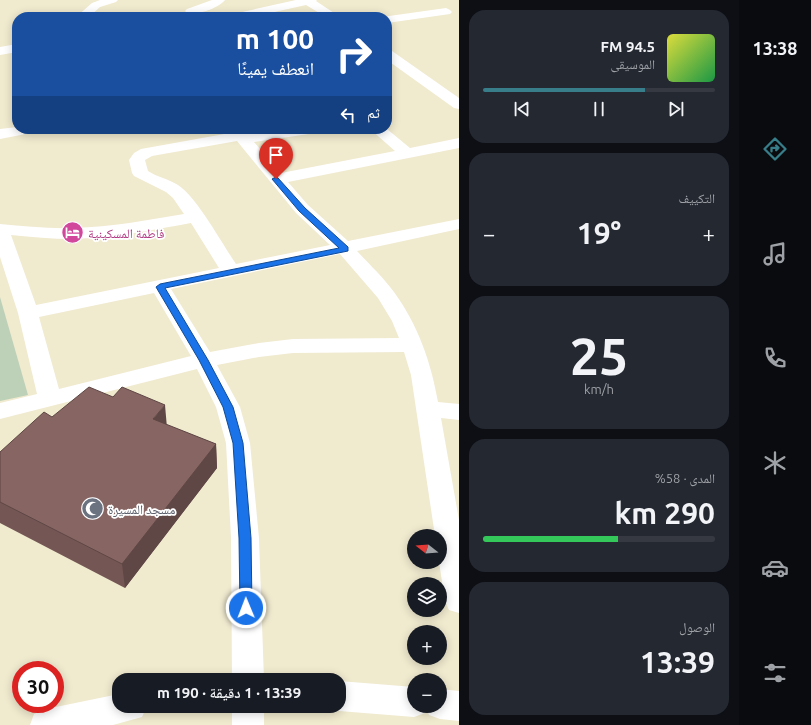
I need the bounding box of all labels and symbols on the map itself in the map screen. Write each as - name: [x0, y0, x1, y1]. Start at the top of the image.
- pin: [259, 138, 293, 179]
- hotel icon: فاطمة المسكينية: [60, 220, 86, 246]
- place label: فاطمة المسكينية: [88, 226, 164, 241]
- mosque icon: مسجد المسيرة: [80, 496, 106, 522]
- place label: مسجد المسيرة: [108, 502, 175, 518]
- north arrow: [407, 529, 447, 569]
- position arrow: [225, 587, 267, 629]
- speed limit sign: 30: [12, 661, 64, 713]

